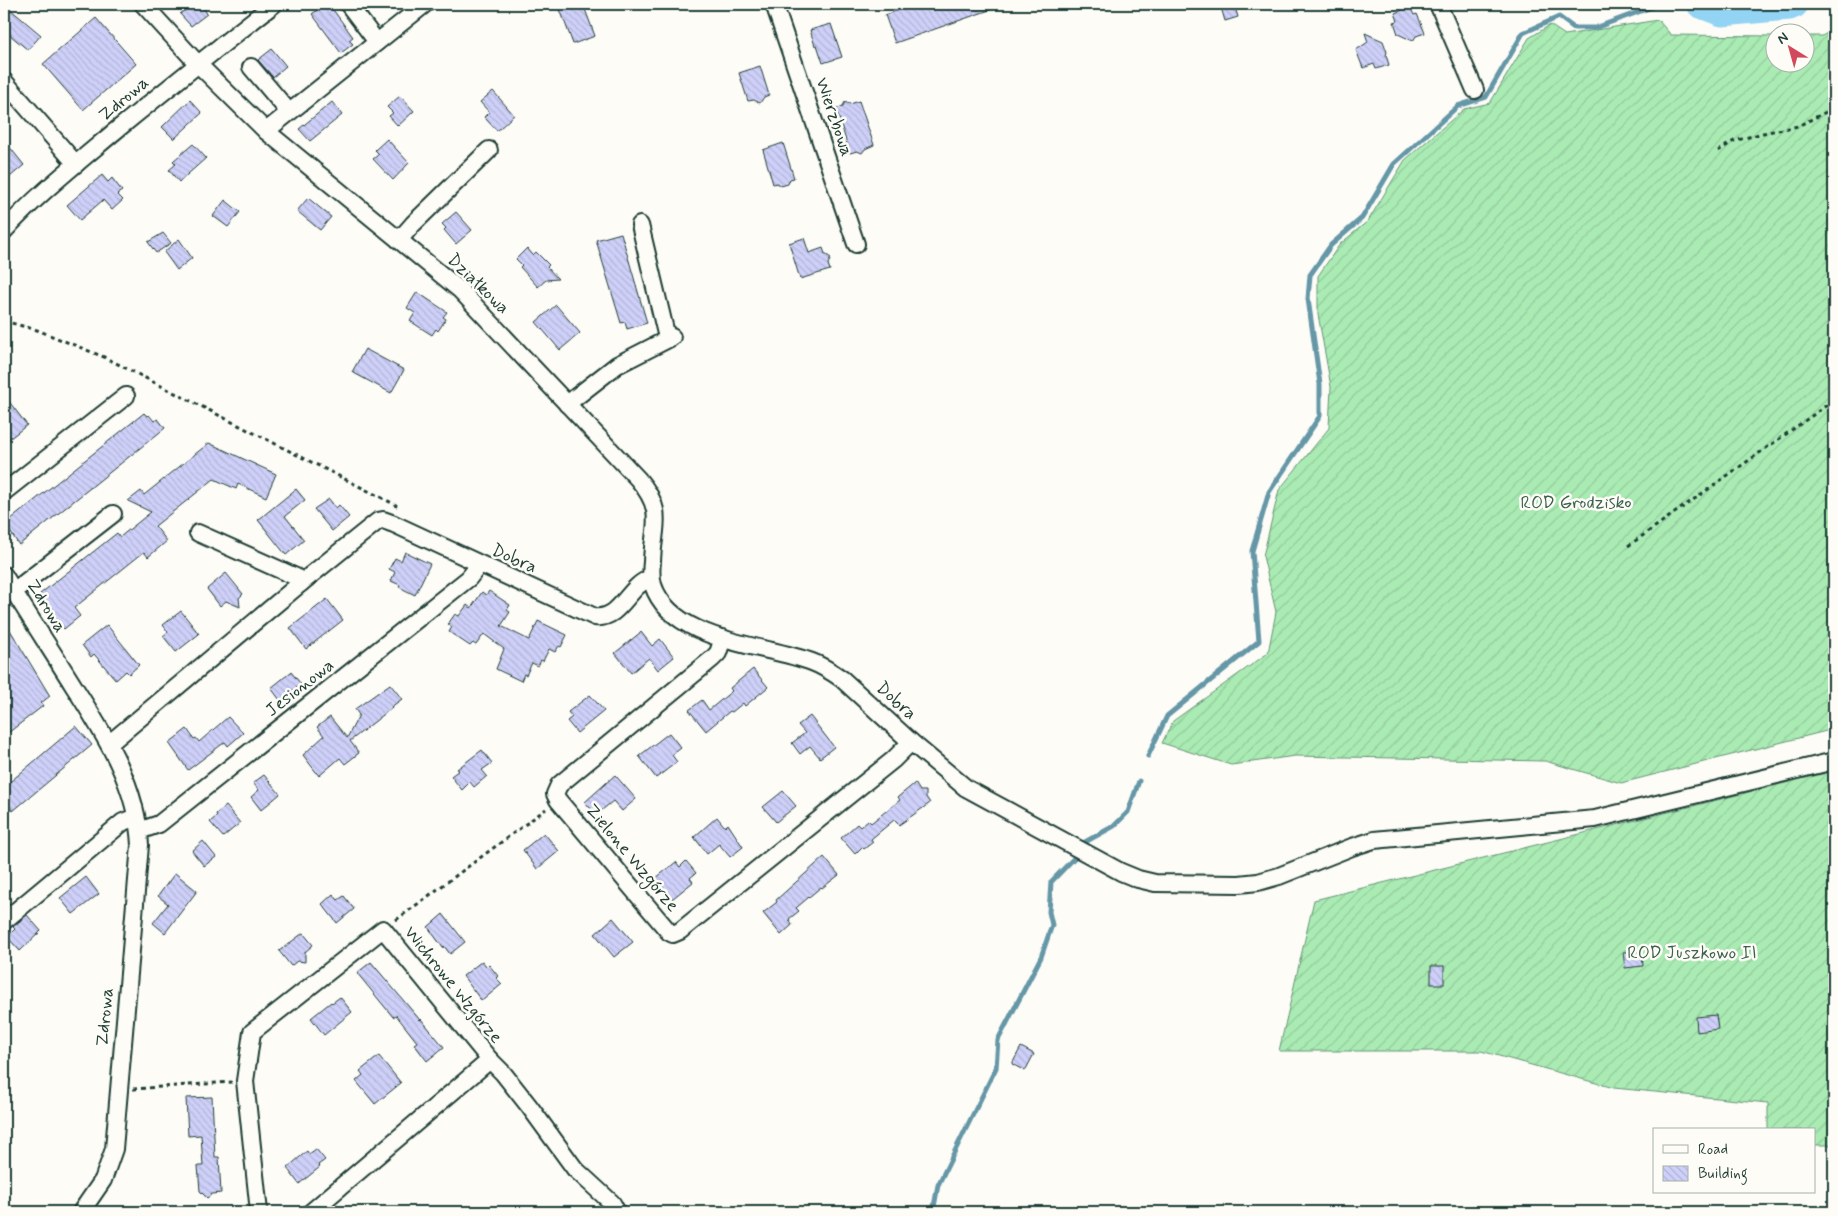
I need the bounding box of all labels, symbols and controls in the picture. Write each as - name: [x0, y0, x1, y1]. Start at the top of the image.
- north arrow: [1766, 22, 1816, 72]
- text: N: [1774, 28, 1792, 48]
- street label: Zdrowa: [94, 71, 154, 127]
- street label: Wierzbowa: [809, 74, 859, 160]
- street label: Działkowa: [442, 248, 514, 320]
- park label: ROD Grodzisko: [1520, 491, 1632, 515]
- street label: Dobra: [488, 538, 540, 580]
- street label: Zdrowa: [20, 575, 72, 637]
- street label: Jesionowa: [261, 654, 339, 722]
- street label: Dobra: [871, 676, 921, 726]
- street label: Zielone Wzgórze: [579, 799, 684, 918]
- street label: Wichrowe Wzgórze: [398, 921, 508, 1049]
- park label: ROD Juszkowo II: [1627, 941, 1757, 965]
- street label: Zdrowa: [90, 987, 120, 1047]
- legend: [1653, 1128, 1816, 1194]
- text: Road: [1698, 1140, 1728, 1160]
- text: Building: [1698, 1164, 1748, 1185]

